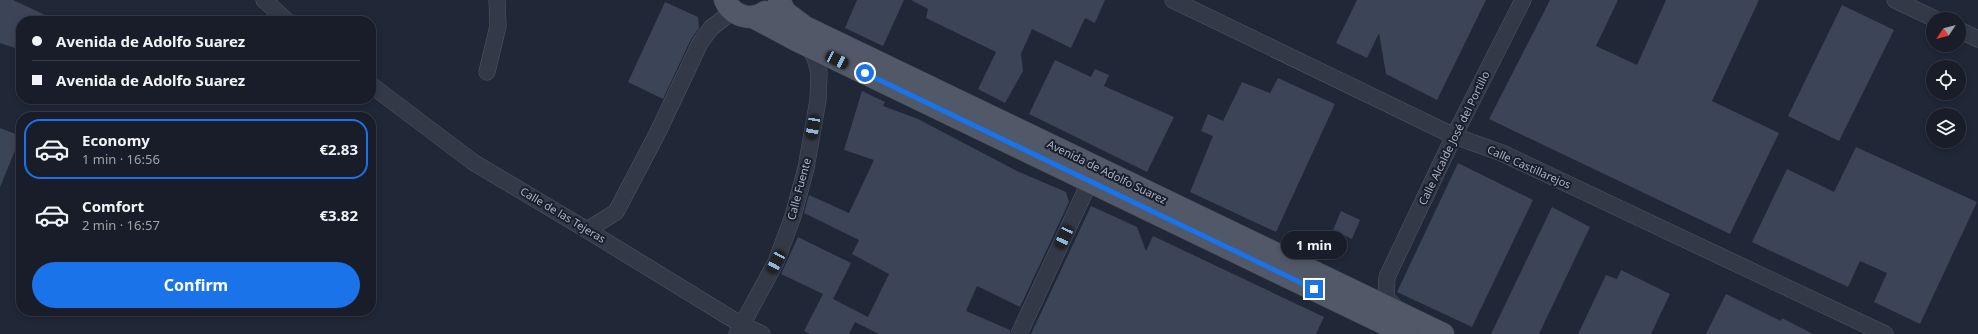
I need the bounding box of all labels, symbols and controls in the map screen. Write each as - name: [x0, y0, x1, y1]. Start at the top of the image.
- north arrow: [1926, 12, 1966, 52]
- map controls: [1926, 12, 1966, 148]
- text: Avenida de Adolfo Suarez: [56, 31, 245, 51]
- car: [824, 49, 850, 71]
- button: locate: [1926, 60, 1966, 100]
- route start: [856, 64, 874, 82]
- street label: Calle Alcalde José del Portillo: [1414, 68, 1493, 207]
- text: Avenida de Adolfo Suarez: [56, 70, 245, 90]
- button: layers: [1926, 108, 1966, 148]
- car: [805, 114, 821, 140]
- text: Economy: [82, 130, 150, 150]
- icon: car: [34, 131, 70, 167]
- street label: Avenida de Adolfo Suarez: [1045, 136, 1169, 207]
- text: €2.83: [319, 139, 358, 159]
- street label: Calle Castillarejos: [1485, 141, 1573, 192]
- text: 1 min · 16:56: [82, 150, 160, 168]
- street label: Calle Fuente: [783, 156, 814, 222]
- street label: Calle de las Tejeras: [518, 183, 609, 246]
- text: Comfort: [82, 196, 144, 216]
- icon: car: [34, 197, 70, 233]
- text: €3.82: [319, 205, 358, 225]
- text: 2 min · 16:57: [82, 216, 160, 234]
- car: [1053, 224, 1075, 250]
- callout: 1 min: [1281, 231, 1347, 259]
- text: 1 min: [1296, 236, 1332, 254]
- car: [765, 249, 787, 275]
- button: Confirm: [32, 262, 360, 308]
- route end: [1305, 280, 1323, 298]

